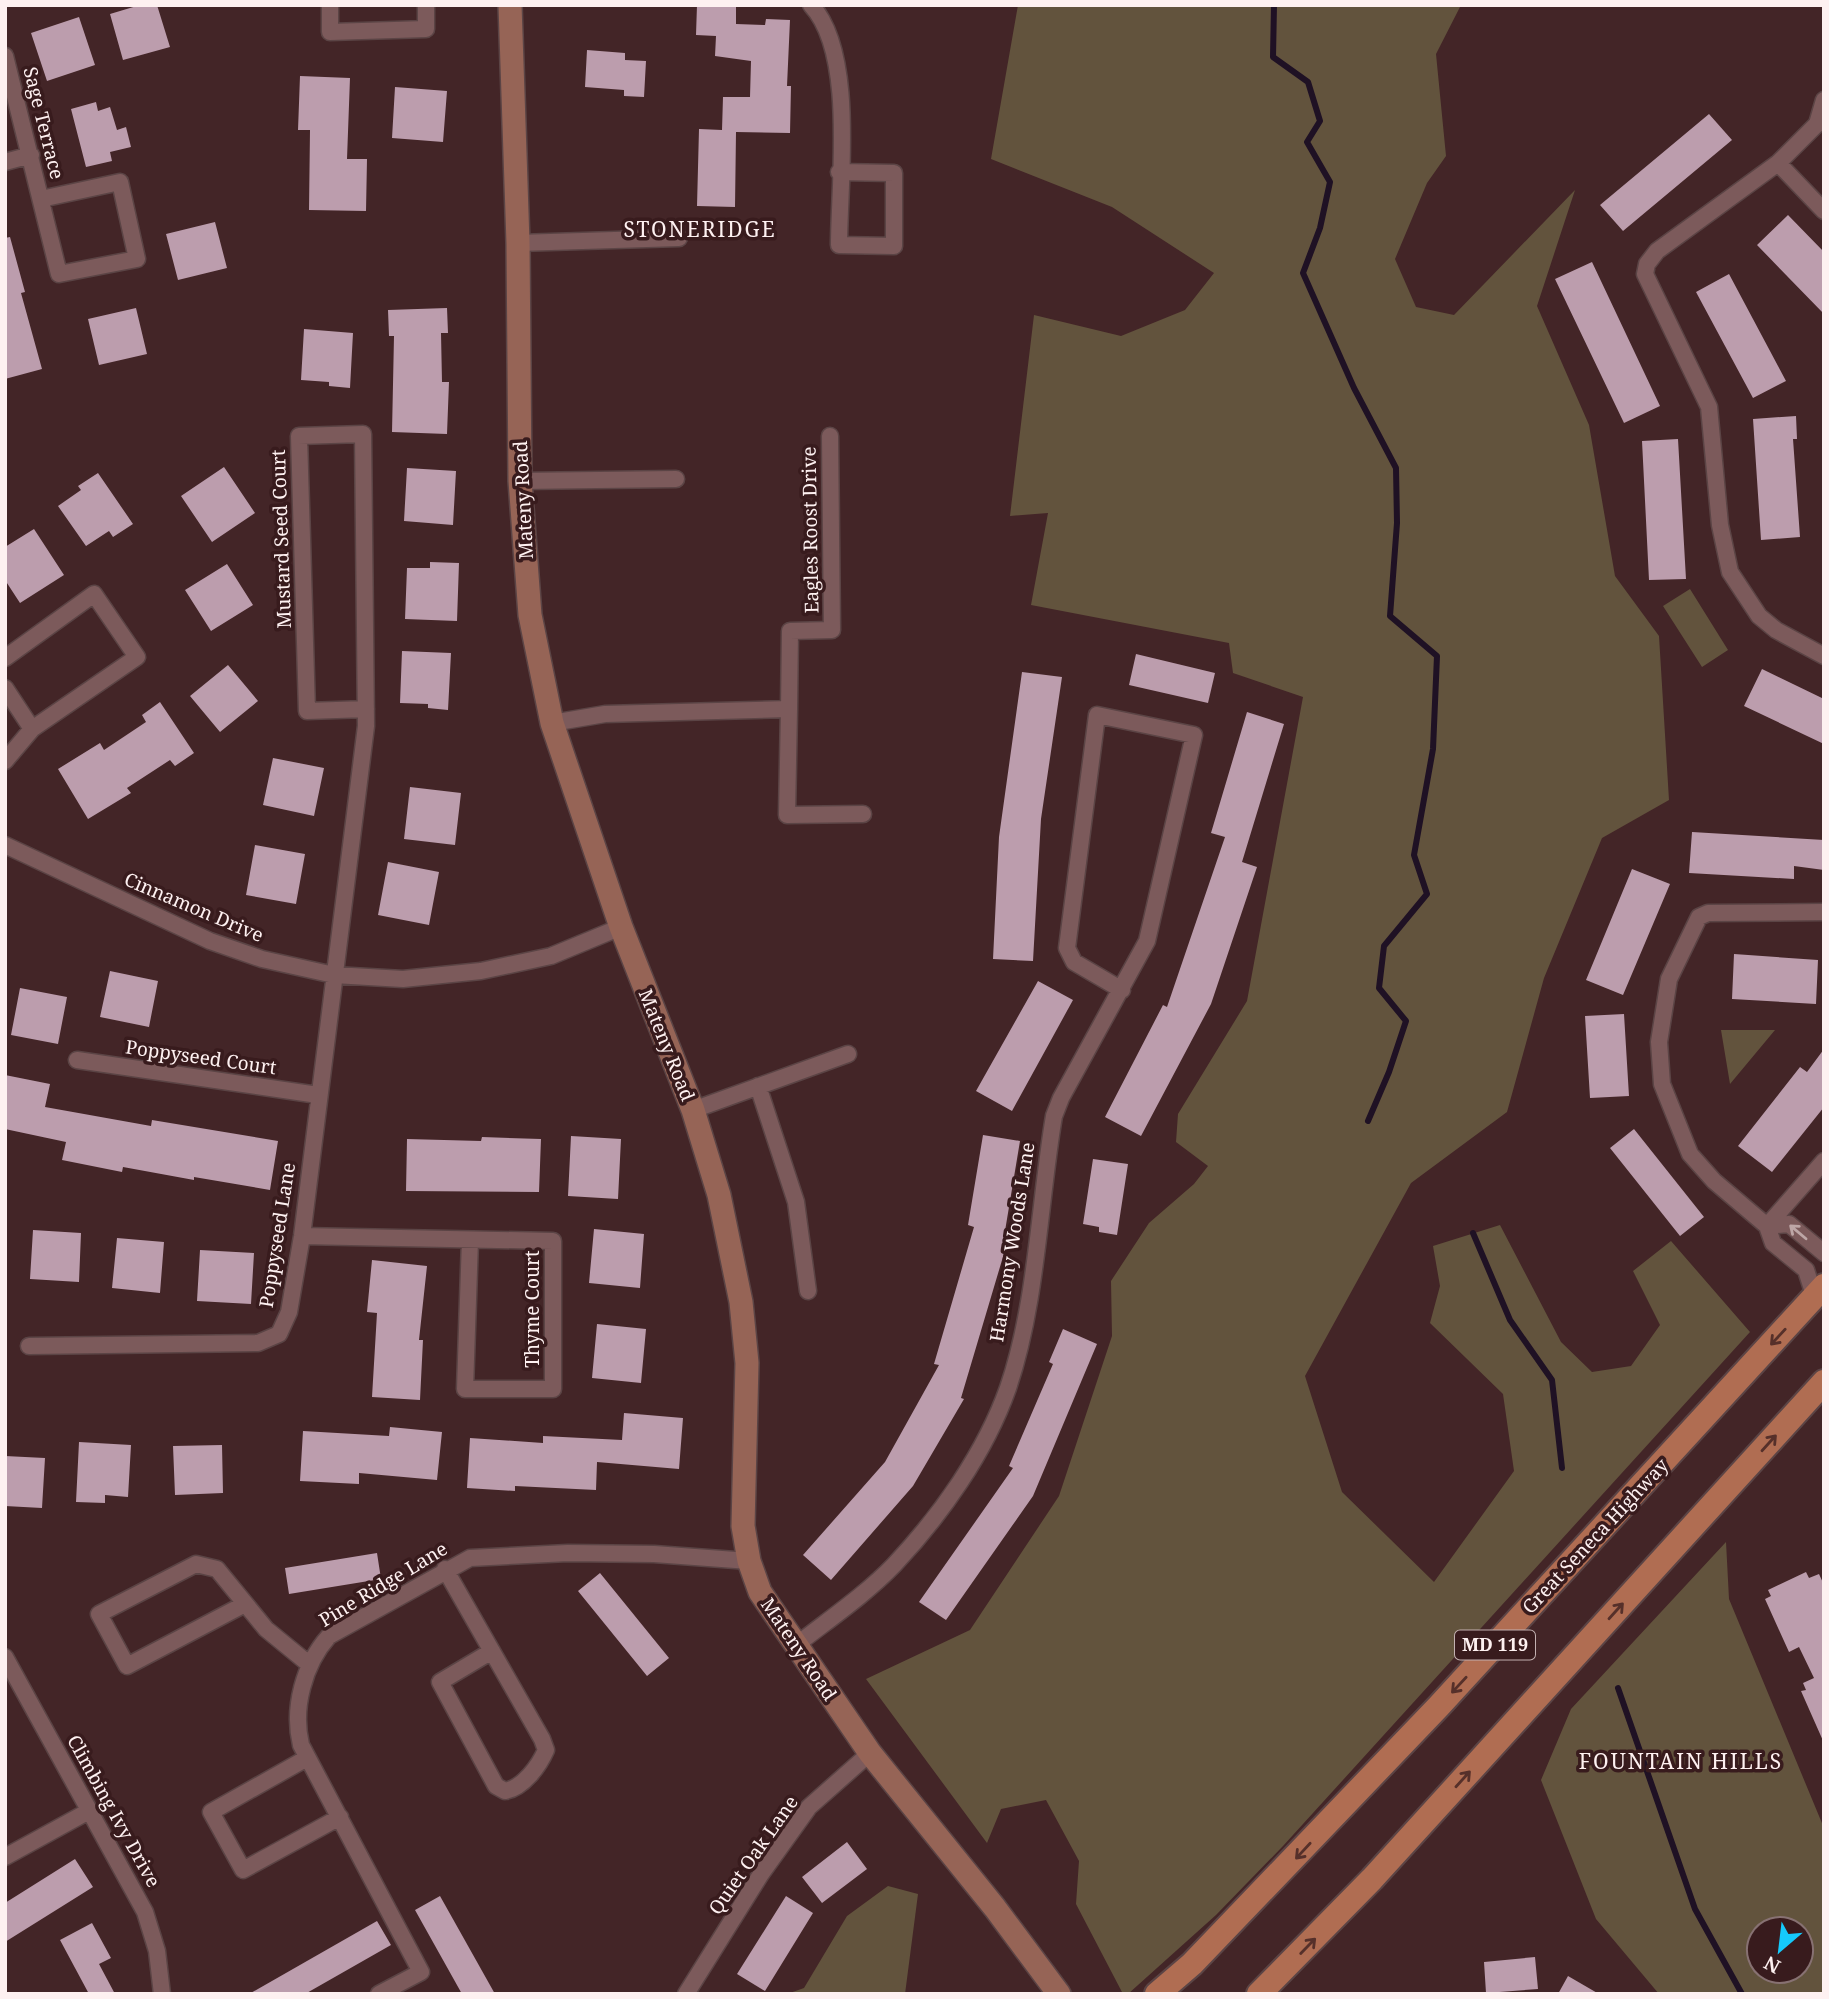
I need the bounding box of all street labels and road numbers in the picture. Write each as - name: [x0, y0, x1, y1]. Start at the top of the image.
- street label: Sage Terrace: [17, 64, 71, 182]
- street label: Mateny Road: [507, 440, 539, 560]
- street label: Eagles Roost Drive: [796, 446, 824, 614]
- street label: Mustard Seed Court: [265, 449, 297, 629]
- street label: Cinnamon Drive: [120, 866, 268, 948]
- street label: Mateny Road: [633, 985, 701, 1105]
- street label: Poppyseed Court: [124, 1034, 278, 1080]
- street label: Harmony Woods Lane: [983, 1140, 1041, 1344]
- street label: Poppyseed Lane: [253, 1161, 301, 1309]
- street label: Thyme Court: [519, 1250, 545, 1368]
- street label: Great Seneca Highway: [1516, 1452, 1674, 1619]
- street label: Pine Ridge Lane: [314, 1535, 452, 1633]
- street label: Mateny Road: [755, 1593, 843, 1706]
- road number: MD 119: [1455, 1630, 1535, 1660]
- street label: Climbing Ivy Drive: [61, 1730, 167, 1892]
- street label: Quiet Oak Lane: [702, 1790, 804, 1920]

